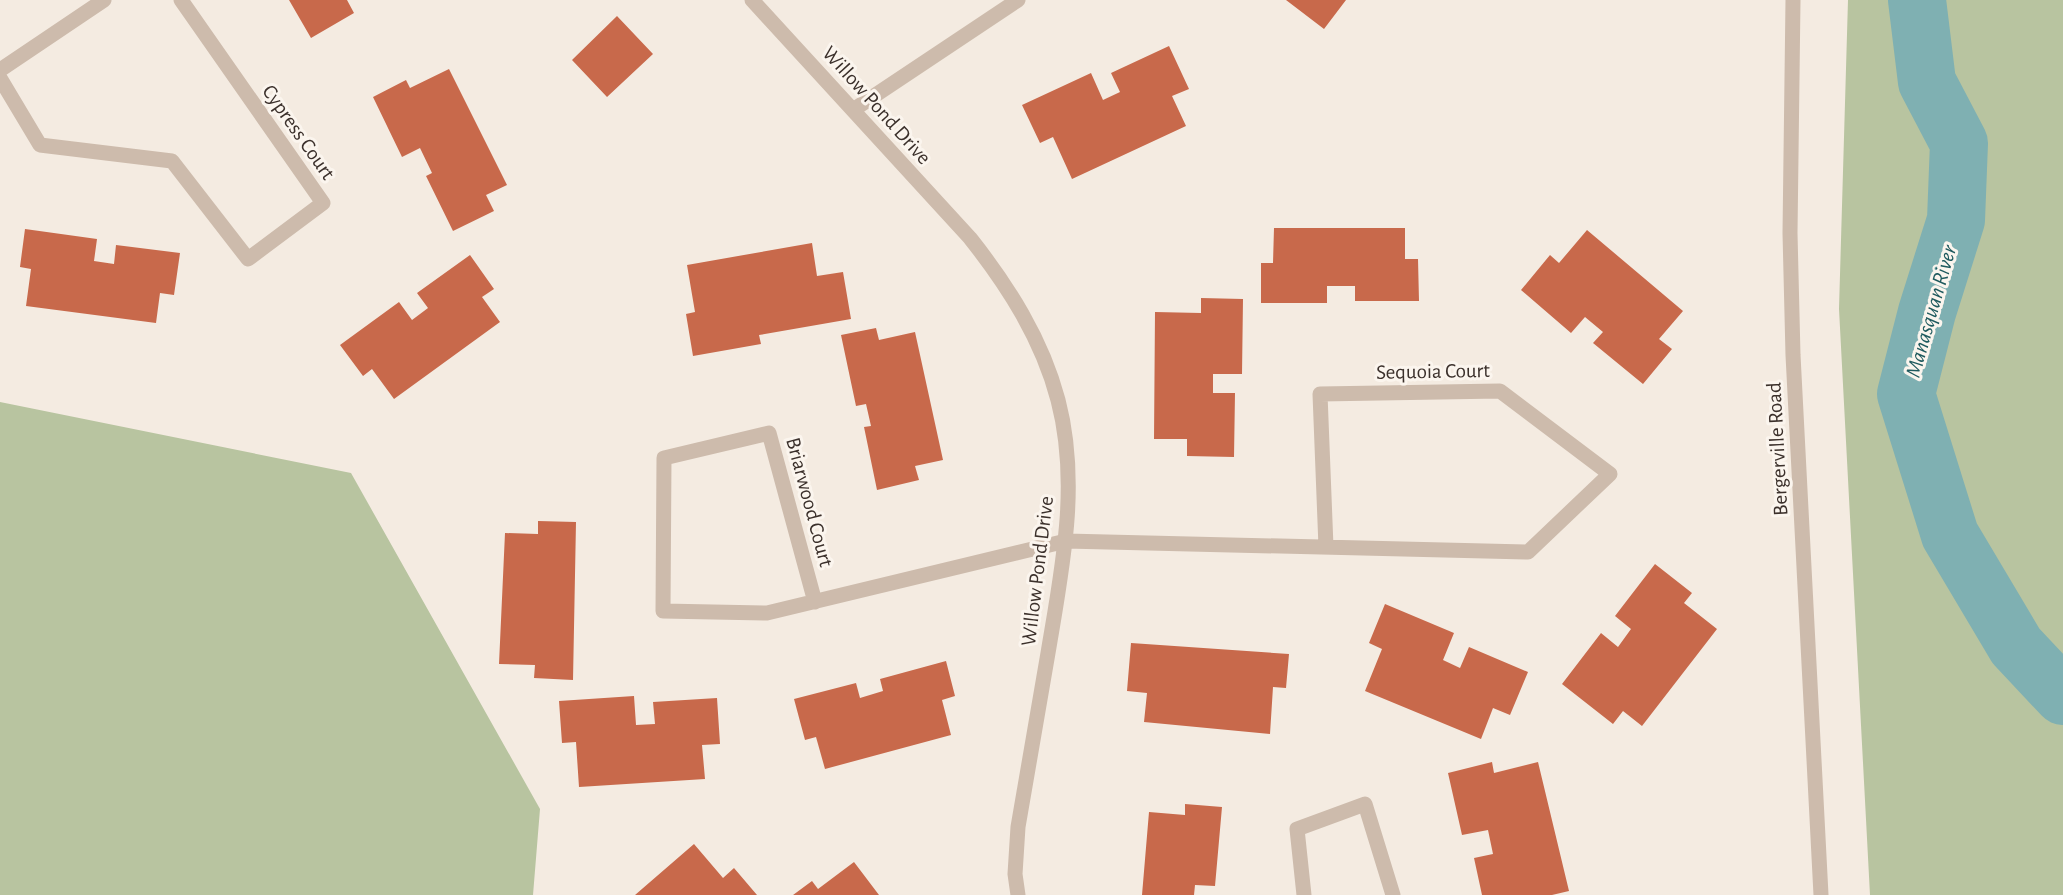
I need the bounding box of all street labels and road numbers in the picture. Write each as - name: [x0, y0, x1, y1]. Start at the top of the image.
- street label: Willow Pond Drive: [818, 42, 935, 168]
- street label: Cypress Court: [258, 81, 339, 184]
- street label: Sequoia Court: [1376, 360, 1490, 383]
- street label: Bergerville Road: [1764, 382, 1791, 516]
- street label: Briarwood Court: [782, 435, 837, 569]
- street label: Willow Pond Drive: [1018, 495, 1057, 647]

